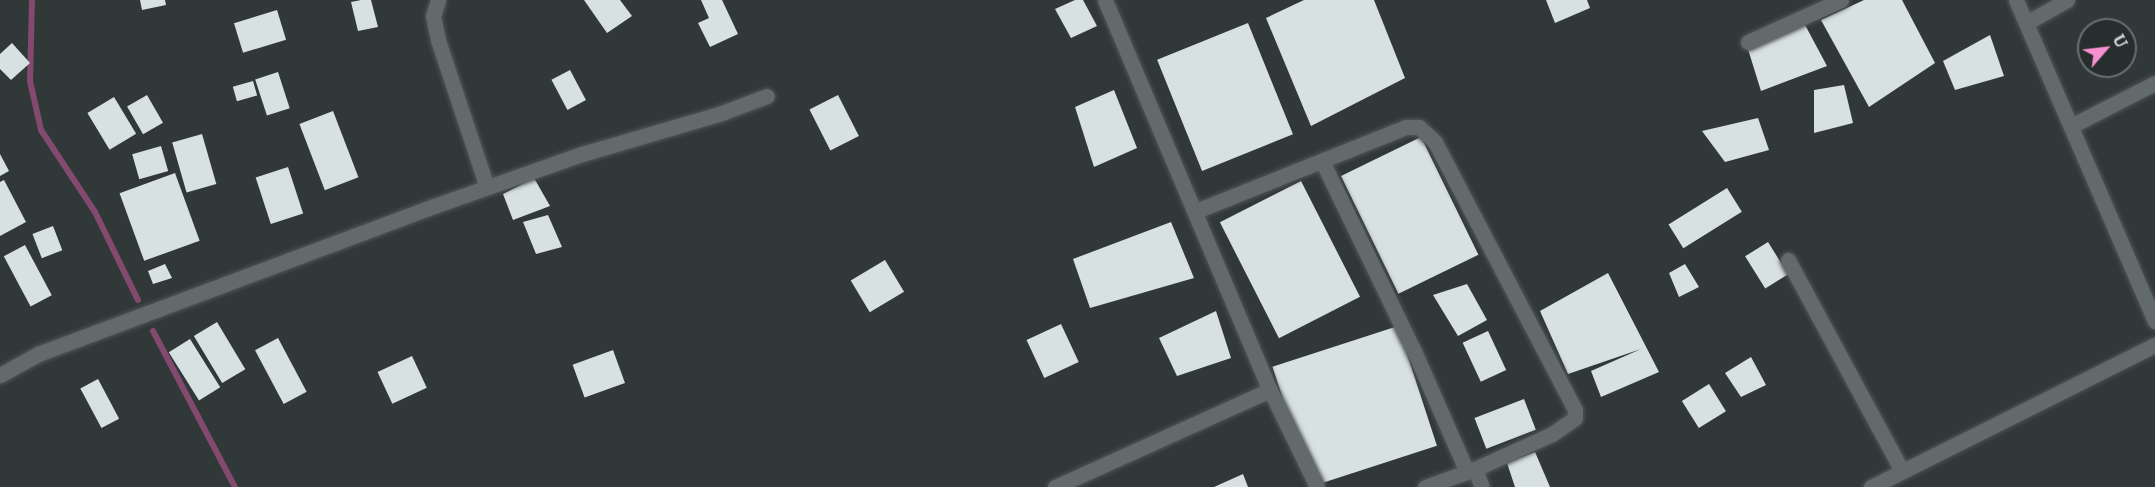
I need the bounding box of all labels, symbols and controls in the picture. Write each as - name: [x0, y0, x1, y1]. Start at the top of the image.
- north arrow: [2077, 18, 2137, 78]
- text: U: [2108, 29, 2135, 52]

